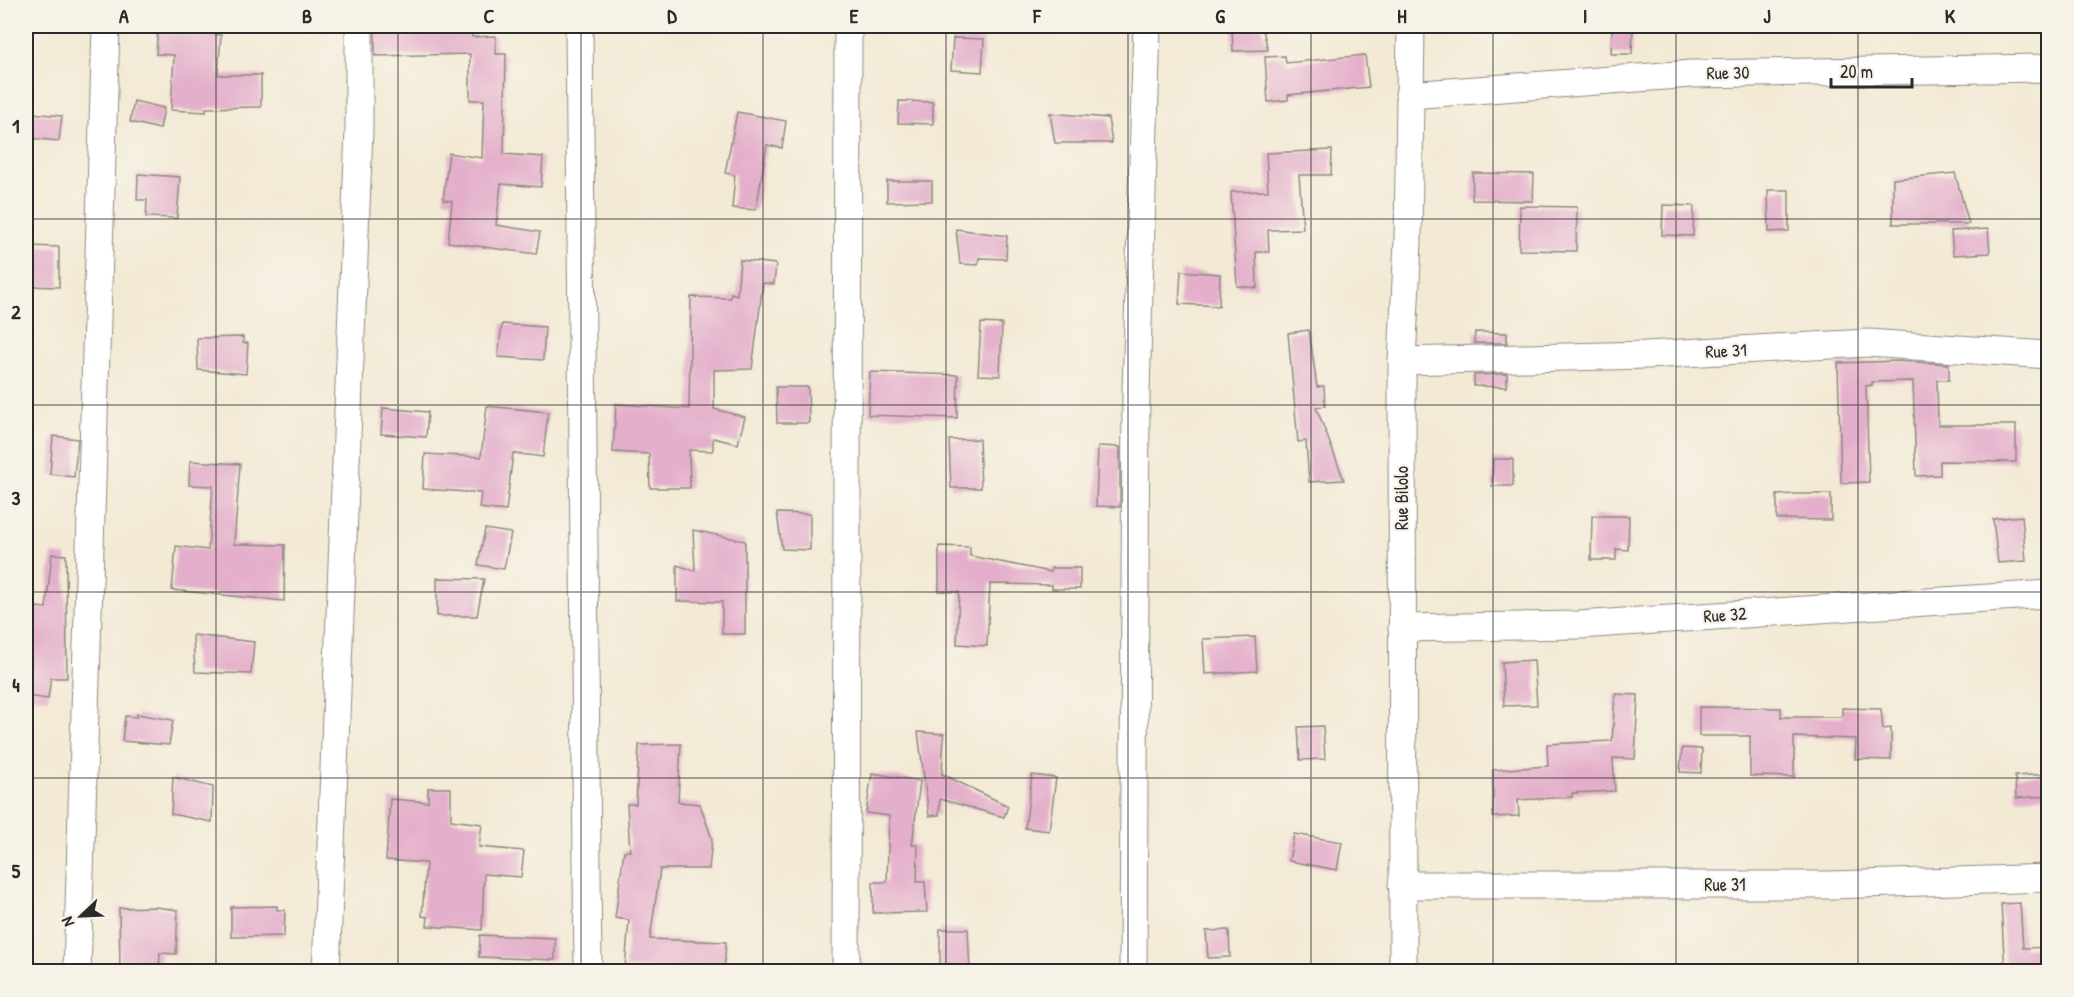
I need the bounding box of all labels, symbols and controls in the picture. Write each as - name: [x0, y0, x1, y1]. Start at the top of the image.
- text: A: [119, 2, 129, 29]
- text: B: [302, 2, 312, 29]
- text: C: [484, 2, 495, 29]
- text: D: [667, 2, 677, 29]
- text: E: [850, 2, 859, 29]
- text: F: [1032, 2, 1042, 29]
- text: G: [1215, 2, 1225, 29]
- text: H: [1397, 2, 1407, 29]
- text: I: [1583, 2, 1587, 29]
- text: J: [1763, 2, 1771, 29]
- text: K: [1945, 2, 1956, 29]
- scale bar: [1831, 51, 1912, 89]
- text: 20 m: [1840, 59, 1873, 84]
- street label: Rue 30: [1706, 60, 1750, 85]
- text: 1: [12, 112, 20, 139]
- text: 2: [11, 298, 21, 325]
- street label: Rue 31: [1705, 337, 1747, 364]
- street label: Rue Bilolo: [1389, 466, 1414, 530]
- text: 3: [12, 484, 21, 511]
- street label: Rue 32: [1703, 600, 1748, 628]
- text: 4: [12, 671, 20, 698]
- text: 5: [12, 857, 21, 884]
- street label: Rue 31: [1704, 872, 1746, 897]
- north arrow: [51, 886, 111, 946]
- text: N: [55, 913, 79, 930]

